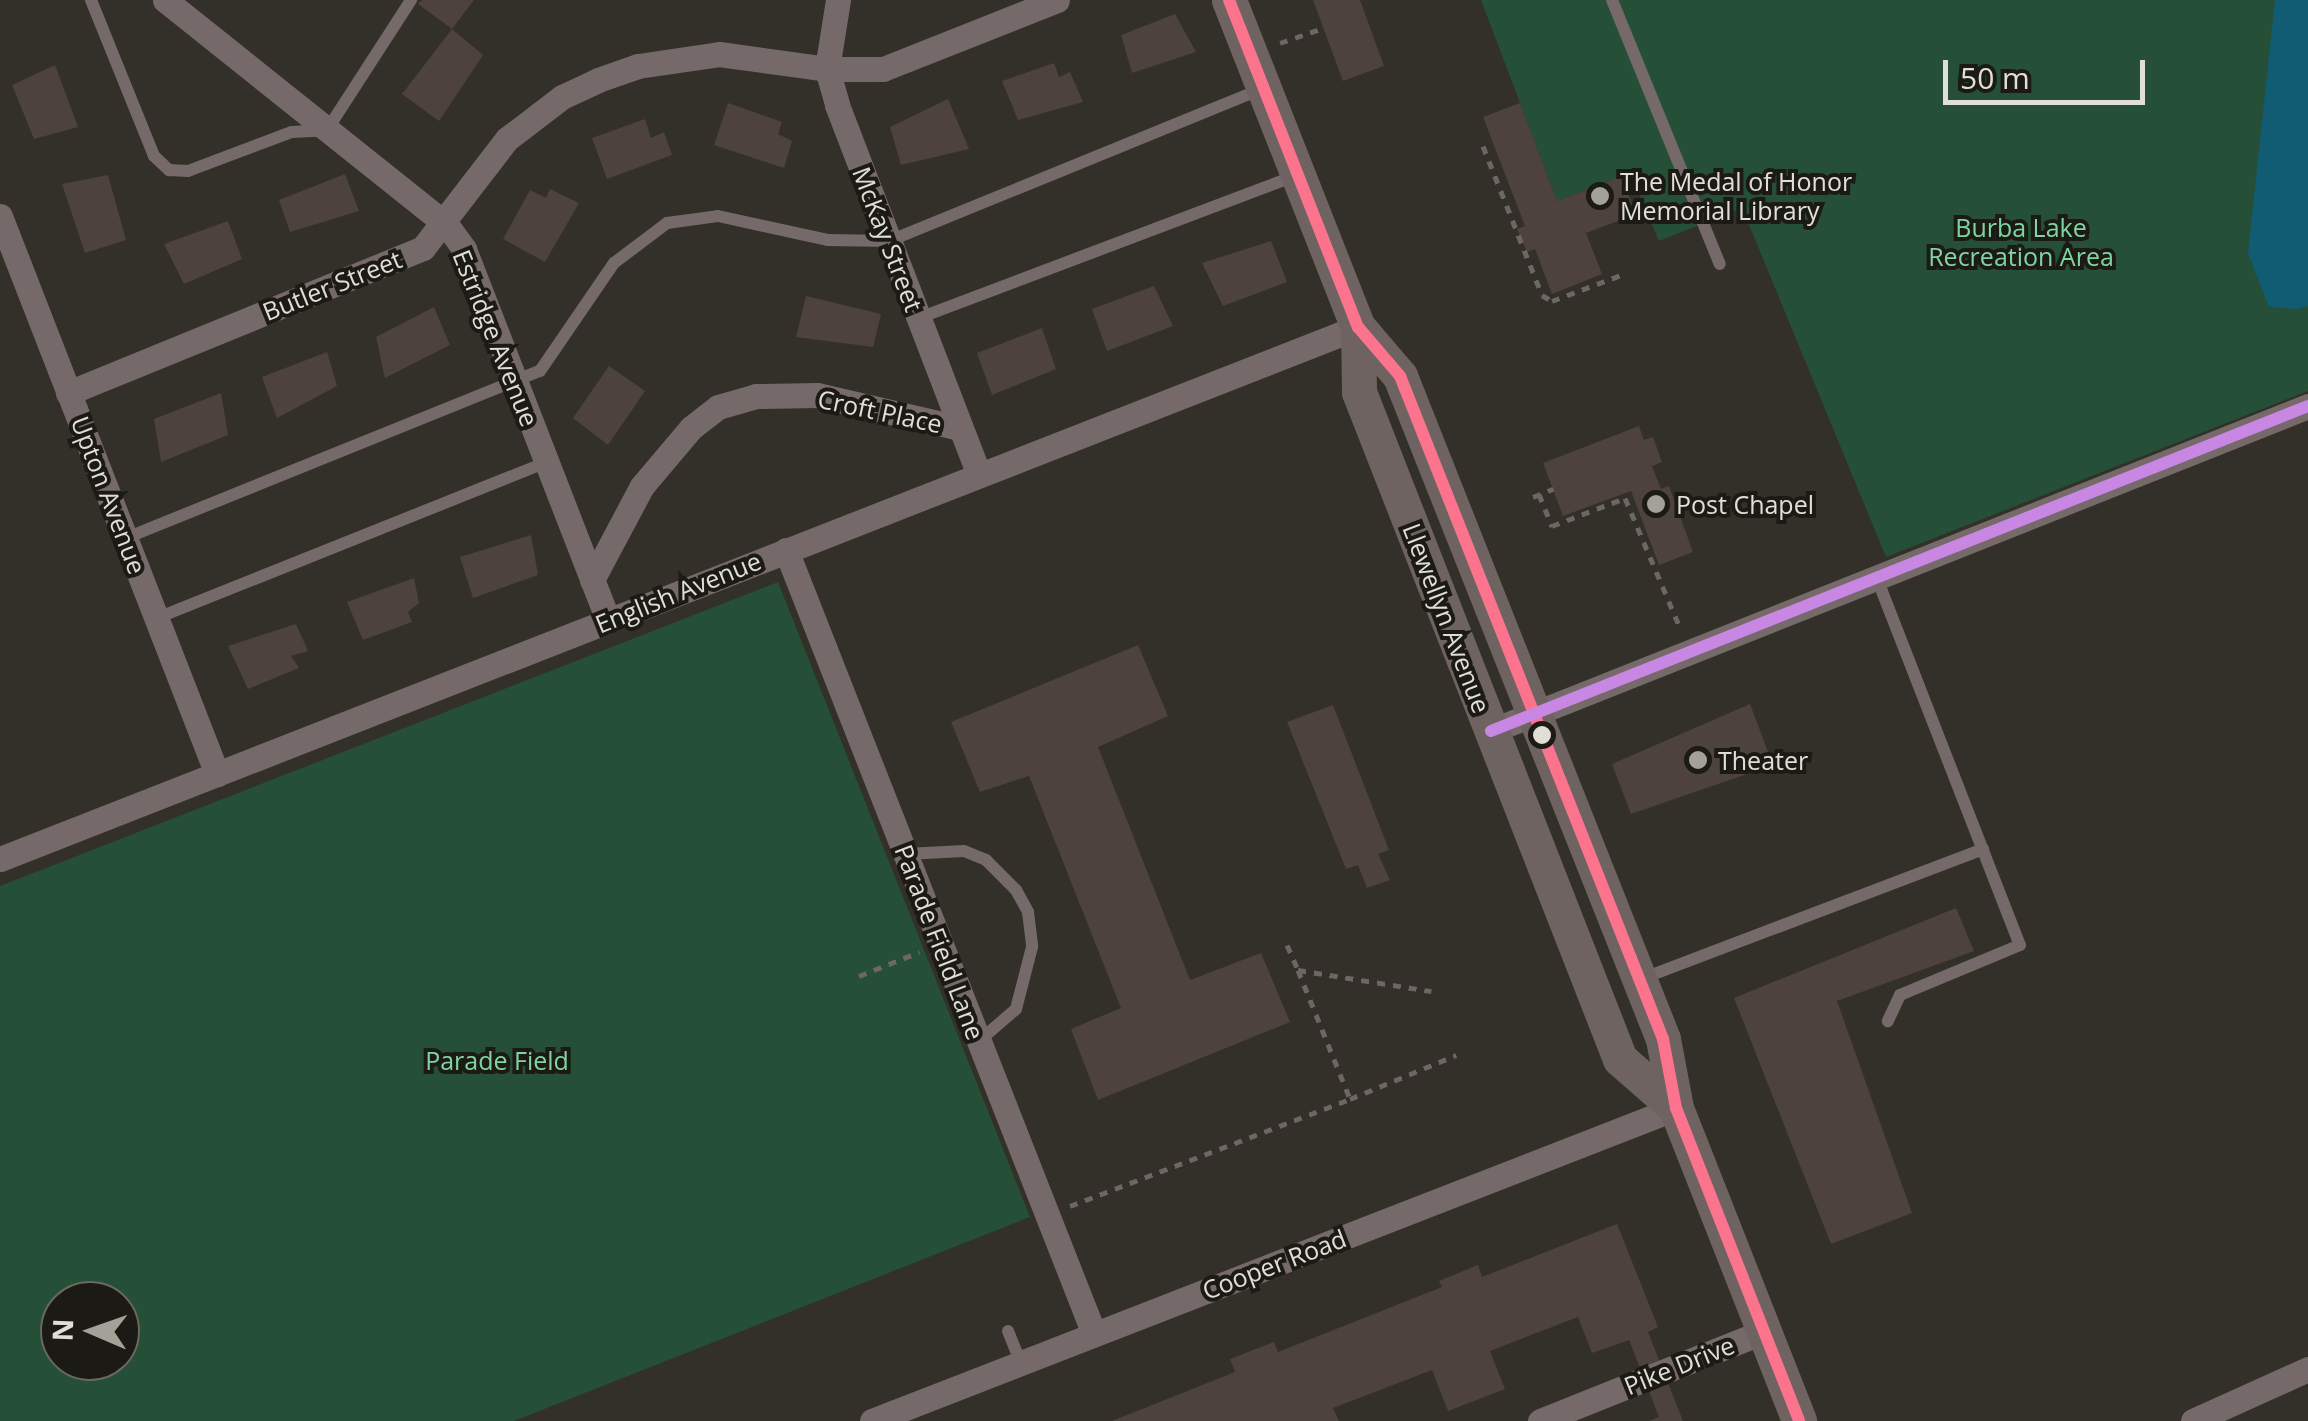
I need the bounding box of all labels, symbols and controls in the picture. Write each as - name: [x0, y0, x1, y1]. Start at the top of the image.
- scale bar: [1948, 40, 2150, 102]
- text: 50 m: [1960, 57, 2030, 98]
- street label: McKay Street: [847, 162, 929, 316]
- place label: The Medal of Honor Memorial Library: [1620, 167, 1852, 226]
- marker: The Medal of Honor Memorial Library: [1589, 185, 1611, 207]
- park label: Burba Lake Recreation Area: [1928, 213, 2114, 272]
- street label: Butler Street: [258, 244, 406, 326]
- street label: Estridge Avenue: [447, 245, 545, 431]
- street label: Croft Place: [815, 383, 945, 439]
- street label: Upton Avenue: [65, 412, 153, 578]
- place label: Post Chapel: [1676, 489, 1814, 519]
- marker: Post Chapel: [1645, 493, 1667, 515]
- street label: Llewellyn Avenue: [1397, 519, 1497, 717]
- street label: English Avenue: [591, 545, 765, 639]
- unlabelled marker: [1532, 725, 1552, 745]
- place label: Theater: [1718, 745, 1808, 775]
- marker: Theater: [1687, 749, 1709, 771]
- street label: Parade Field Lane: [889, 840, 991, 1044]
- park label: Parade Field: [425, 1045, 569, 1075]
- street label: Cooper Road: [1198, 1223, 1350, 1305]
- north arrow: [40, 1281, 140, 1381]
- text: N: [43, 1318, 81, 1342]
- street label: Pike Drive: [1620, 1329, 1738, 1401]

